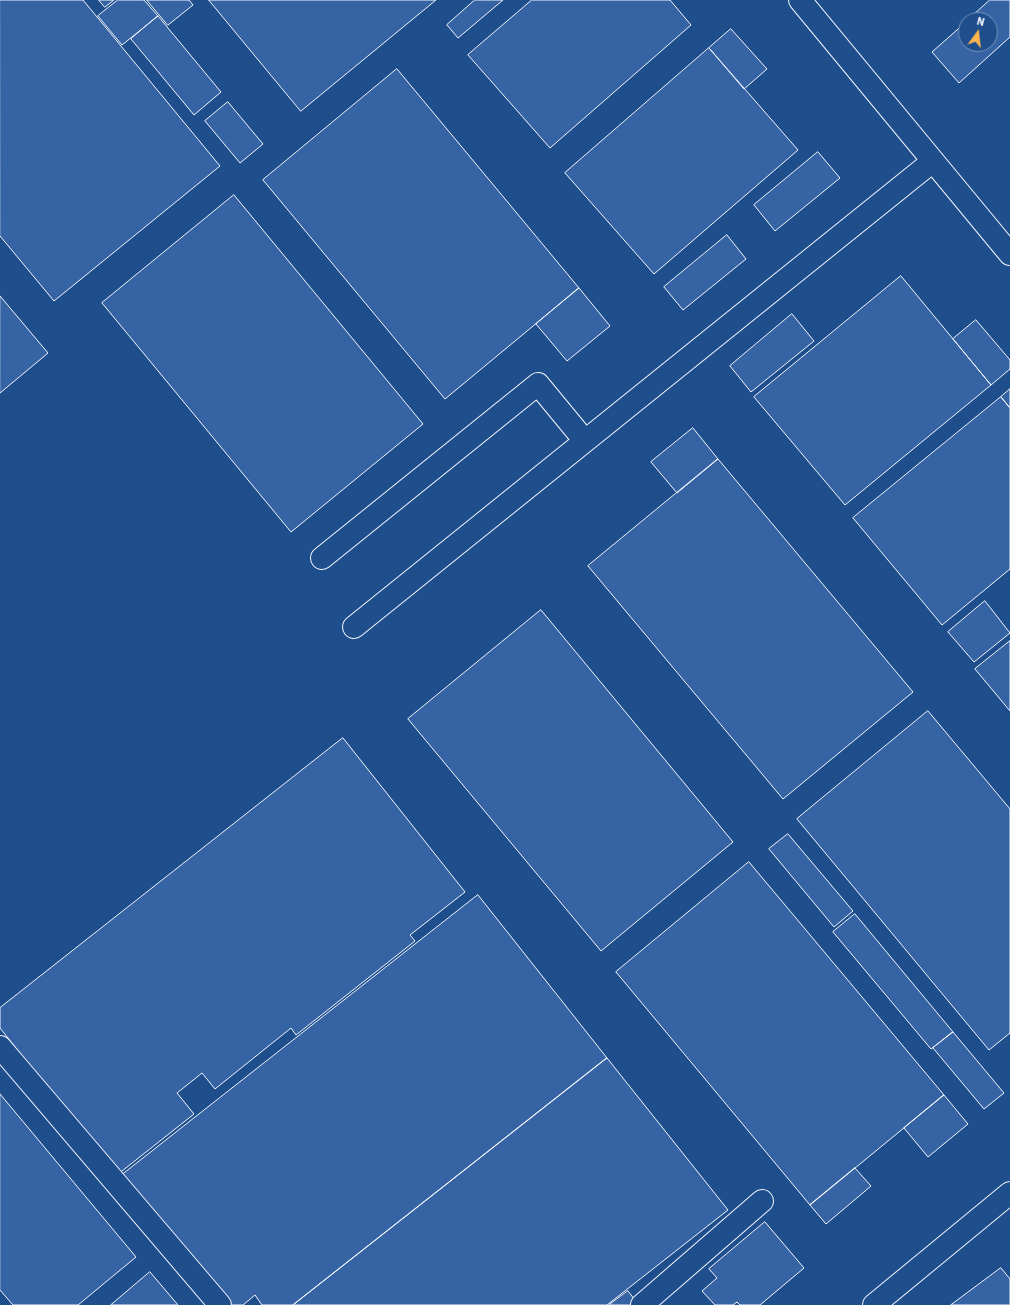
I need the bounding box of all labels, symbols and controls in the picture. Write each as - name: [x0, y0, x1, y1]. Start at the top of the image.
- north arrow: [958, 12, 998, 52]
- text: N: [976, 14, 986, 28]

